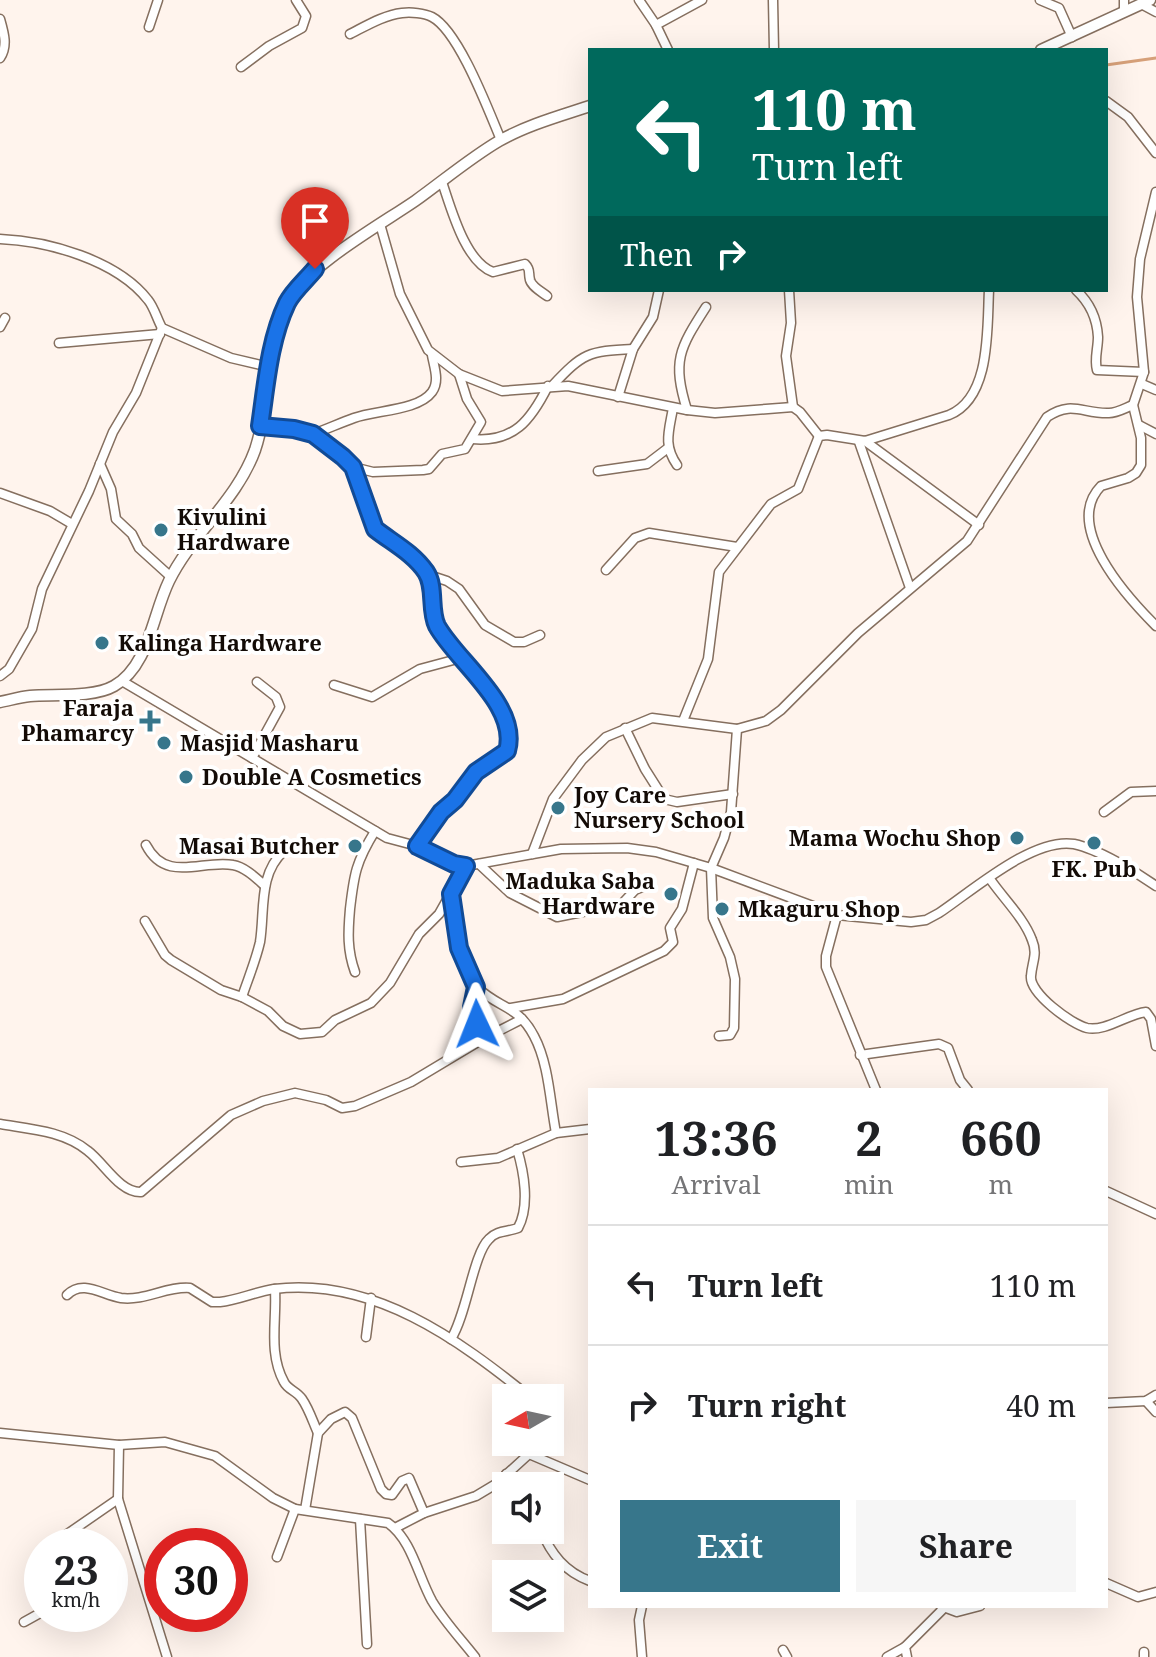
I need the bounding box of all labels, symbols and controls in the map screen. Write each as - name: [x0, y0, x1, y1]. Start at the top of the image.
- text: 110 m: [752, 70, 917, 146]
- icon: left: [620, 80, 724, 184]
- text: Turn left: [752, 142, 903, 191]
- pin: [281, 187, 349, 269]
- icon: arrive: [293, 199, 337, 243]
- icon: right: [709, 232, 753, 276]
- text: Then: [620, 234, 693, 275]
- place label: Kivulini Hardware: [177, 501, 290, 556]
- marker: Kivulini Hardware: [152, 521, 170, 539]
- place label: Kalinga Hardware: [118, 627, 322, 657]
- marker: Kalinga Hardware: [93, 634, 111, 652]
- place label: Faraja Phamarcy: [21, 692, 134, 747]
- marker: Faraja Phamarcy: [141, 712, 159, 730]
- place label: Masjid Masharu: [180, 727, 359, 757]
- marker: Masjid Masharu: [155, 734, 173, 752]
- place label: Double A Cosmetics: [202, 761, 422, 791]
- marker: Double A Cosmetics: [177, 768, 195, 786]
- place label: Joy Care Nursery School: [573, 779, 745, 834]
- marker: Joy Care Nursery School: [549, 799, 567, 817]
- place label: Mama Wochu Shop: [789, 822, 1001, 852]
- marker: Mama Wochu Shop: [1008, 829, 1026, 847]
- place label: Masai Butcher: [179, 830, 339, 860]
- marker: FK. Pub: [1085, 834, 1103, 852]
- marker: Masai Butcher: [346, 837, 364, 855]
- place label: FK. Pub: [1052, 853, 1137, 883]
- place label: Maduka Saba Hardware: [506, 865, 655, 920]
- marker: Maduka Saba Hardware: [662, 885, 680, 903]
- place label: Mkaguru Shop: [738, 893, 900, 923]
- marker: Mkaguru Shop: [713, 900, 731, 918]
- position arrow: [435, 982, 519, 1066]
- text: 13:36: [654, 1105, 778, 1170]
- text: 2: [855, 1105, 882, 1170]
- text: 660: [960, 1105, 1042, 1170]
- text: Arrival: [672, 1166, 760, 1202]
- text: min: [844, 1166, 894, 1202]
- text: m: [989, 1166, 1013, 1202]
- icon: left: [620, 1263, 664, 1307]
- text: Turn left: [688, 1265, 823, 1306]
- text: 110 m: [990, 1265, 1076, 1306]
- icon: right: [620, 1383, 664, 1427]
- north arrow: [492, 1384, 564, 1456]
- map controls: [492, 1384, 564, 1632]
- text: Turn right: [688, 1385, 846, 1426]
- text: 40 m: [1006, 1385, 1076, 1426]
- button: sound: [492, 1472, 564, 1544]
- button: Exit: [620, 1500, 840, 1592]
- button: Share: [856, 1500, 1076, 1592]
- speed limit sign: 30: [144, 1528, 248, 1632]
- text: 23: [53, 1542, 99, 1597]
- button: layers: [492, 1560, 564, 1632]
- text: km/h: [51, 1586, 101, 1613]

